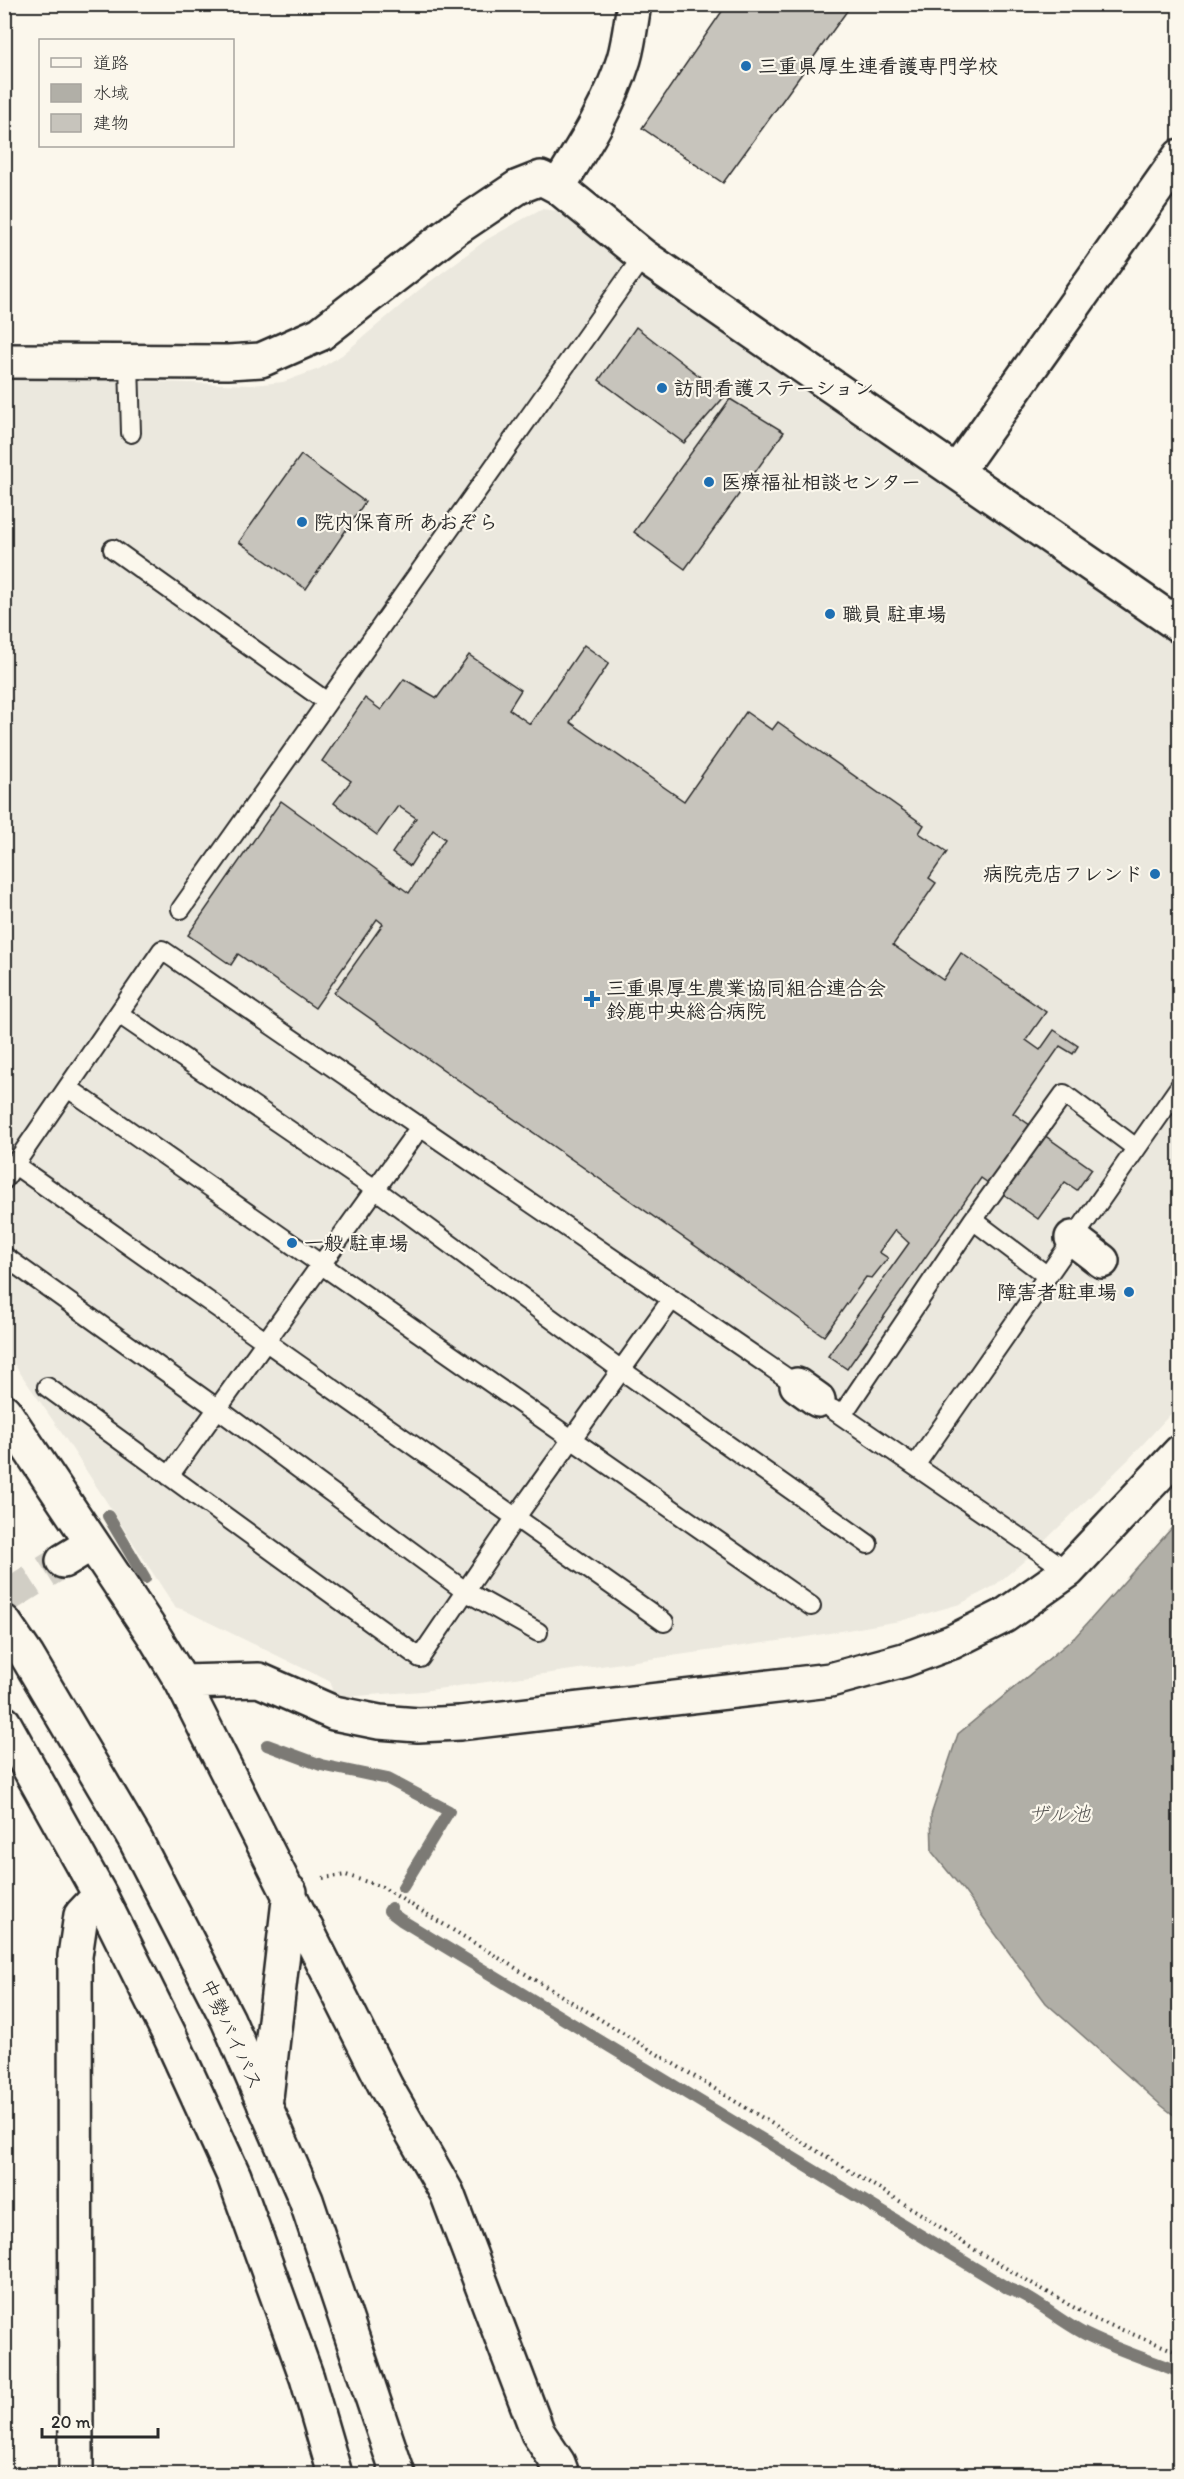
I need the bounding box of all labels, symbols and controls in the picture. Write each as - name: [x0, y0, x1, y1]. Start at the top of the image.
- legend: [39, 39, 234, 147]
- text: 道路: [93, 52, 129, 74]
- place label: 三重県厚生連看護専門学校: [758, 54, 998, 78]
- marker: 三重県厚生連看護専門学校: [739, 59, 753, 73]
- text: 水域: [93, 82, 129, 104]
- text: 建物: [93, 112, 129, 134]
- place label: 訪問看護ステーション: [674, 376, 874, 400]
- marker: 訪問看護ステーション: [655, 381, 669, 395]
- place label: 医療福祉相談センター: [721, 470, 921, 494]
- marker: 医療福祉相談センター: [702, 475, 716, 489]
- place label: 院内保育所 あおぞら: [314, 510, 499, 534]
- marker: 院内保育所 あおぞら: [295, 515, 309, 529]
- place label: 職員 駐車場: [842, 602, 947, 626]
- marker: 職員 駐車場: [823, 607, 837, 621]
- place label: 病院売店フレンド: [983, 862, 1143, 886]
- marker: 病院売店フレンド: [1148, 867, 1162, 881]
- place label: 三重県厚生農業協同組合連合会 鈴鹿中央総合病院: [606, 976, 886, 1023]
- marker: 三重県厚生農業協同組合連合会 鈴鹿中央総合病院: [583, 990, 601, 1008]
- place label: 一般 駐車場: [304, 1231, 409, 1255]
- marker: 一般 駐車場: [285, 1236, 299, 1250]
- place label: 障害者駐車場: [997, 1280, 1117, 1304]
- marker: 障害者駐車場: [1122, 1285, 1136, 1299]
- water label: ザル池: [1028, 1801, 1091, 1826]
- street label: 中勢バイパス: [196, 1975, 268, 2093]
- scale bar: [42, 2401, 158, 2439]
- text: 20 m: [51, 2411, 91, 2433]

